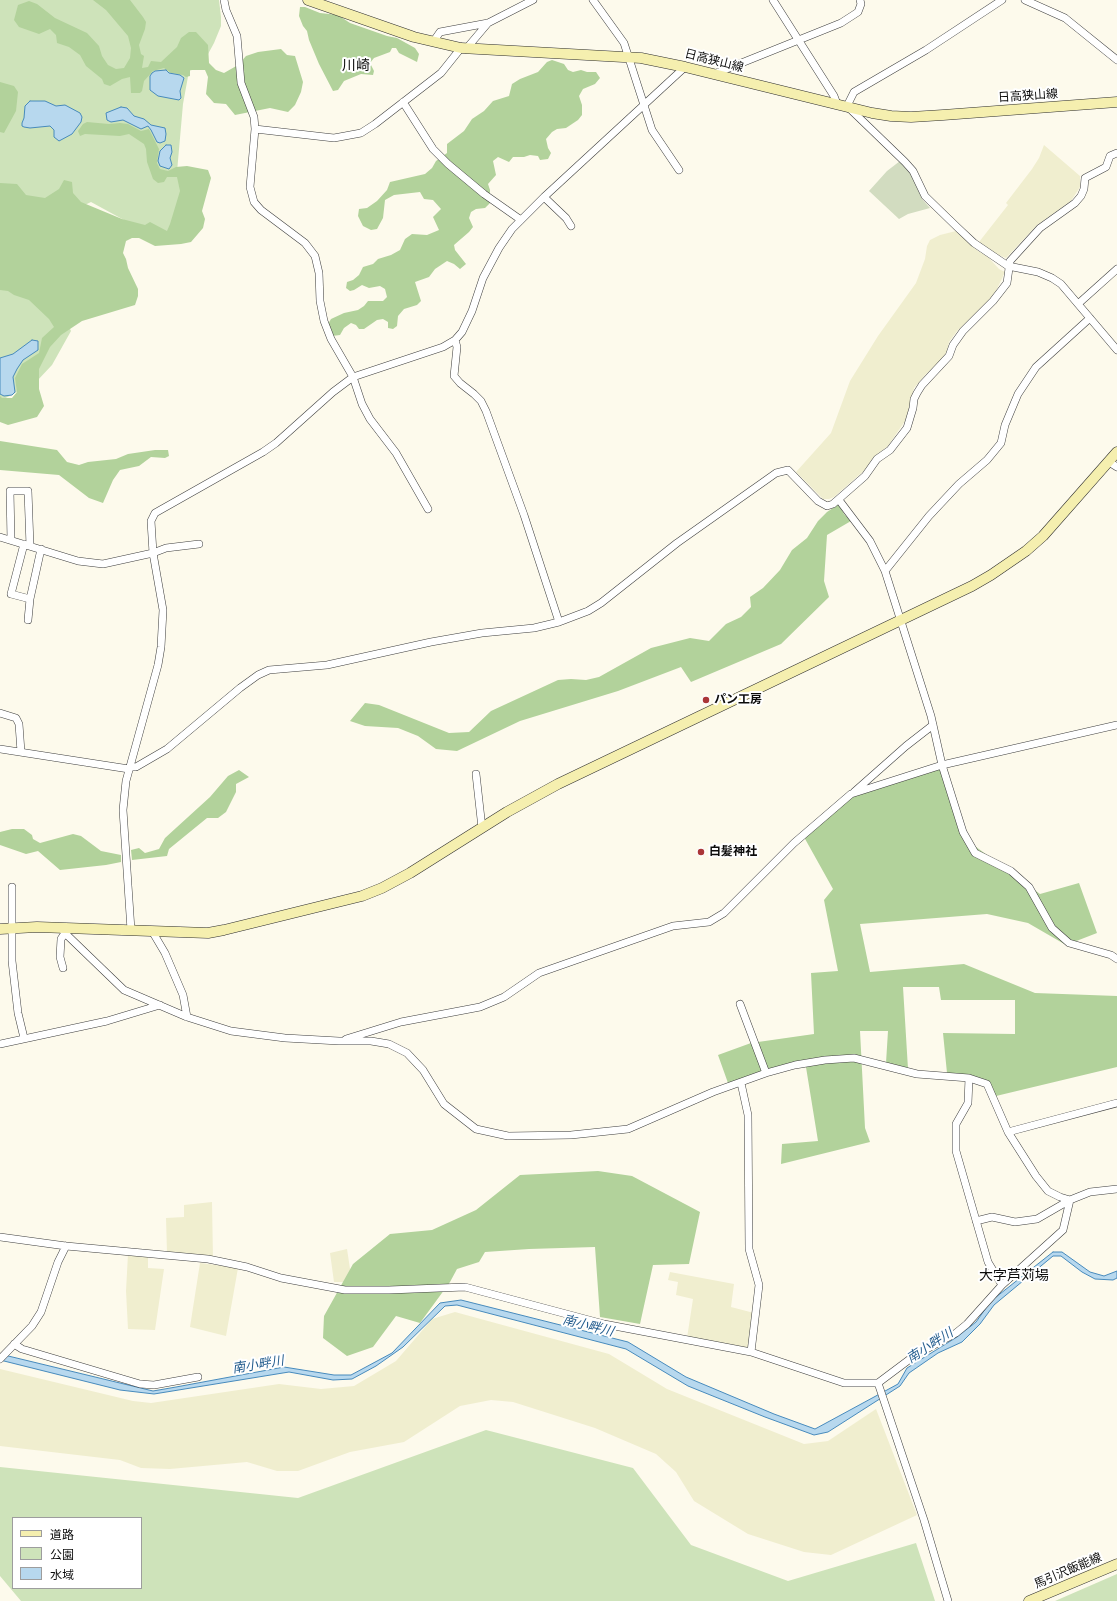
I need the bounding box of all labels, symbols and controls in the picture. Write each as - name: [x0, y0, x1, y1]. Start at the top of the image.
- street label: 日高狭山線: [683, 47, 745, 75]
- district label: 川崎: [342, 58, 370, 74]
- street label: 日高狭山線: [998, 87, 1058, 105]
- place label: パン工房: [714, 693, 762, 707]
- marker: パン工房: [701, 695, 711, 705]
- place label: 白髪神社: [709, 845, 757, 859]
- marker: 白髪神社: [696, 847, 706, 857]
- district label: 大字芦苅場: [979, 1268, 1049, 1284]
- water label: 南小畔川: [561, 1312, 615, 1340]
- water label: 南小畔川: [904, 1325, 956, 1367]
- water label: 南小畔川: [231, 1353, 285, 1377]
- legend: [12, 1517, 142, 1589]
- text: 道路: [50, 1527, 74, 1542]
- text: 公園: [50, 1547, 74, 1562]
- street label: 馬引沢飯能線: [1032, 1550, 1104, 1592]
- text: 水域: [50, 1567, 74, 1582]

